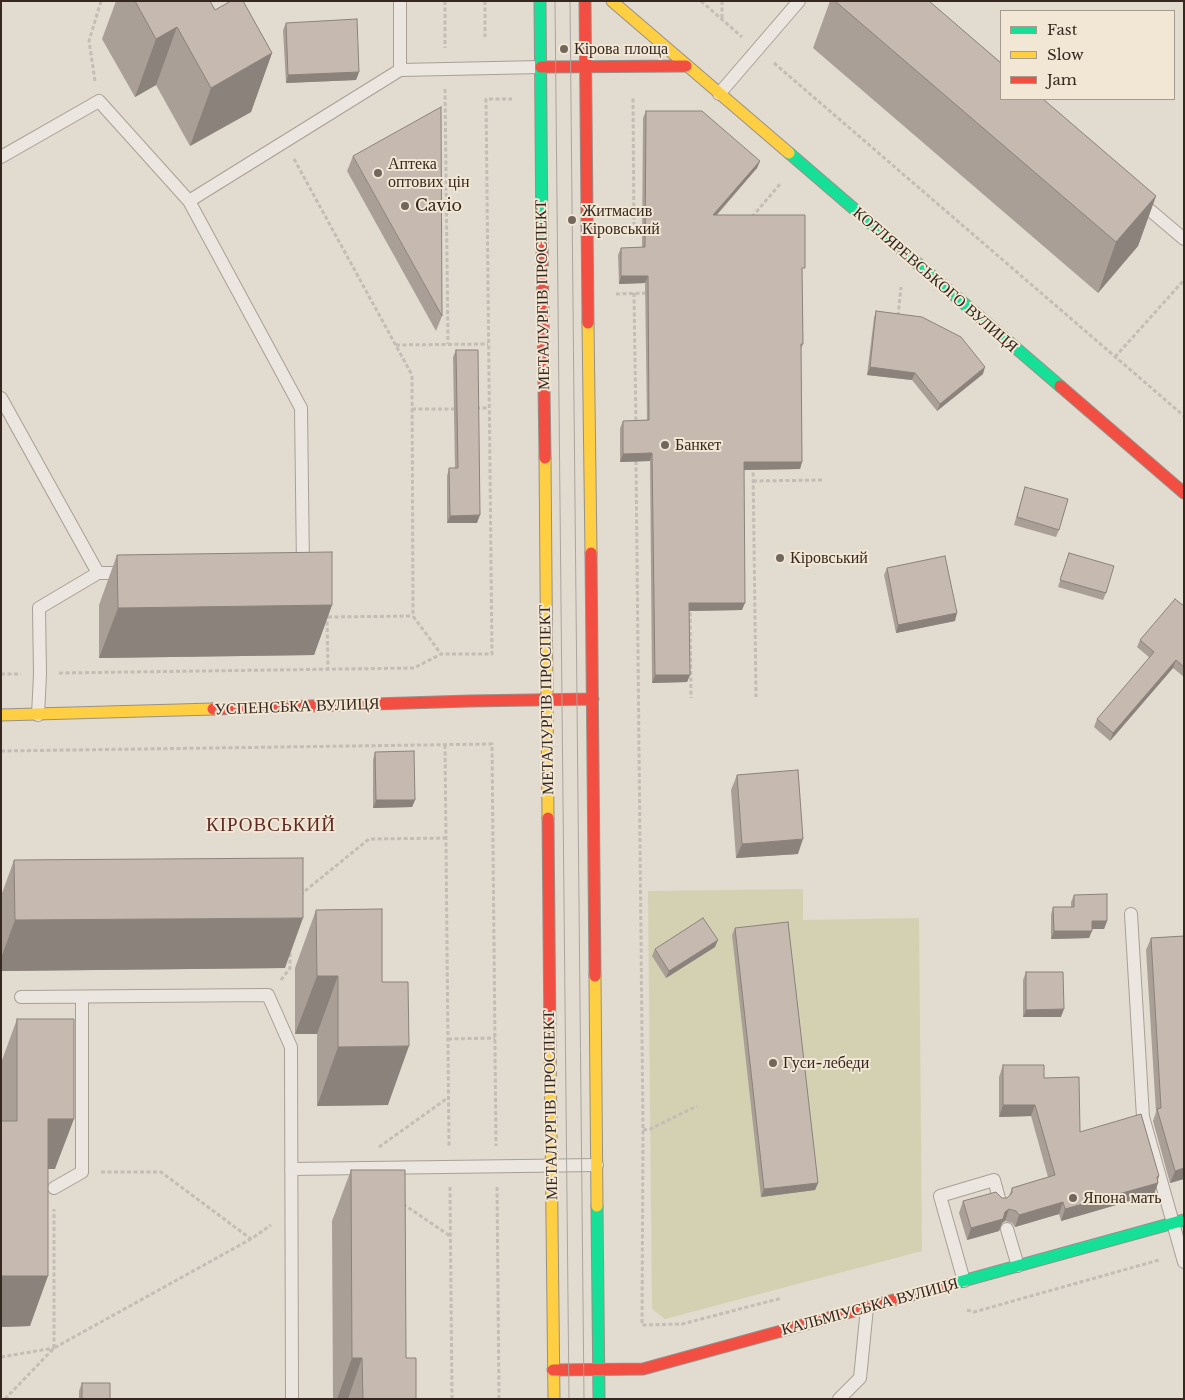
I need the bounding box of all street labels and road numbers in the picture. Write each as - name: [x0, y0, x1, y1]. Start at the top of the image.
- street label: МЕТАЛУРГІВ ПРОСПЕКТ: [532, 200, 554, 390]
- street label: КОТЛЯРЕВСЬКОГО ВУЛИЦЯ: [849, 203, 1021, 357]
- street label: МЕТАЛУРГІВ ПРОСПЕКТ: [536, 605, 558, 795]
- street label: УСПЕНСЬКА ВУЛИЦЯ: [214, 695, 380, 719]
- street label: МЕТАЛУРГІВ ПРОСПЕКТ: [540, 1010, 562, 1200]
- street label: КАЛЬМІУСЬКА ВУЛИЦЯ: [779, 1274, 961, 1340]

